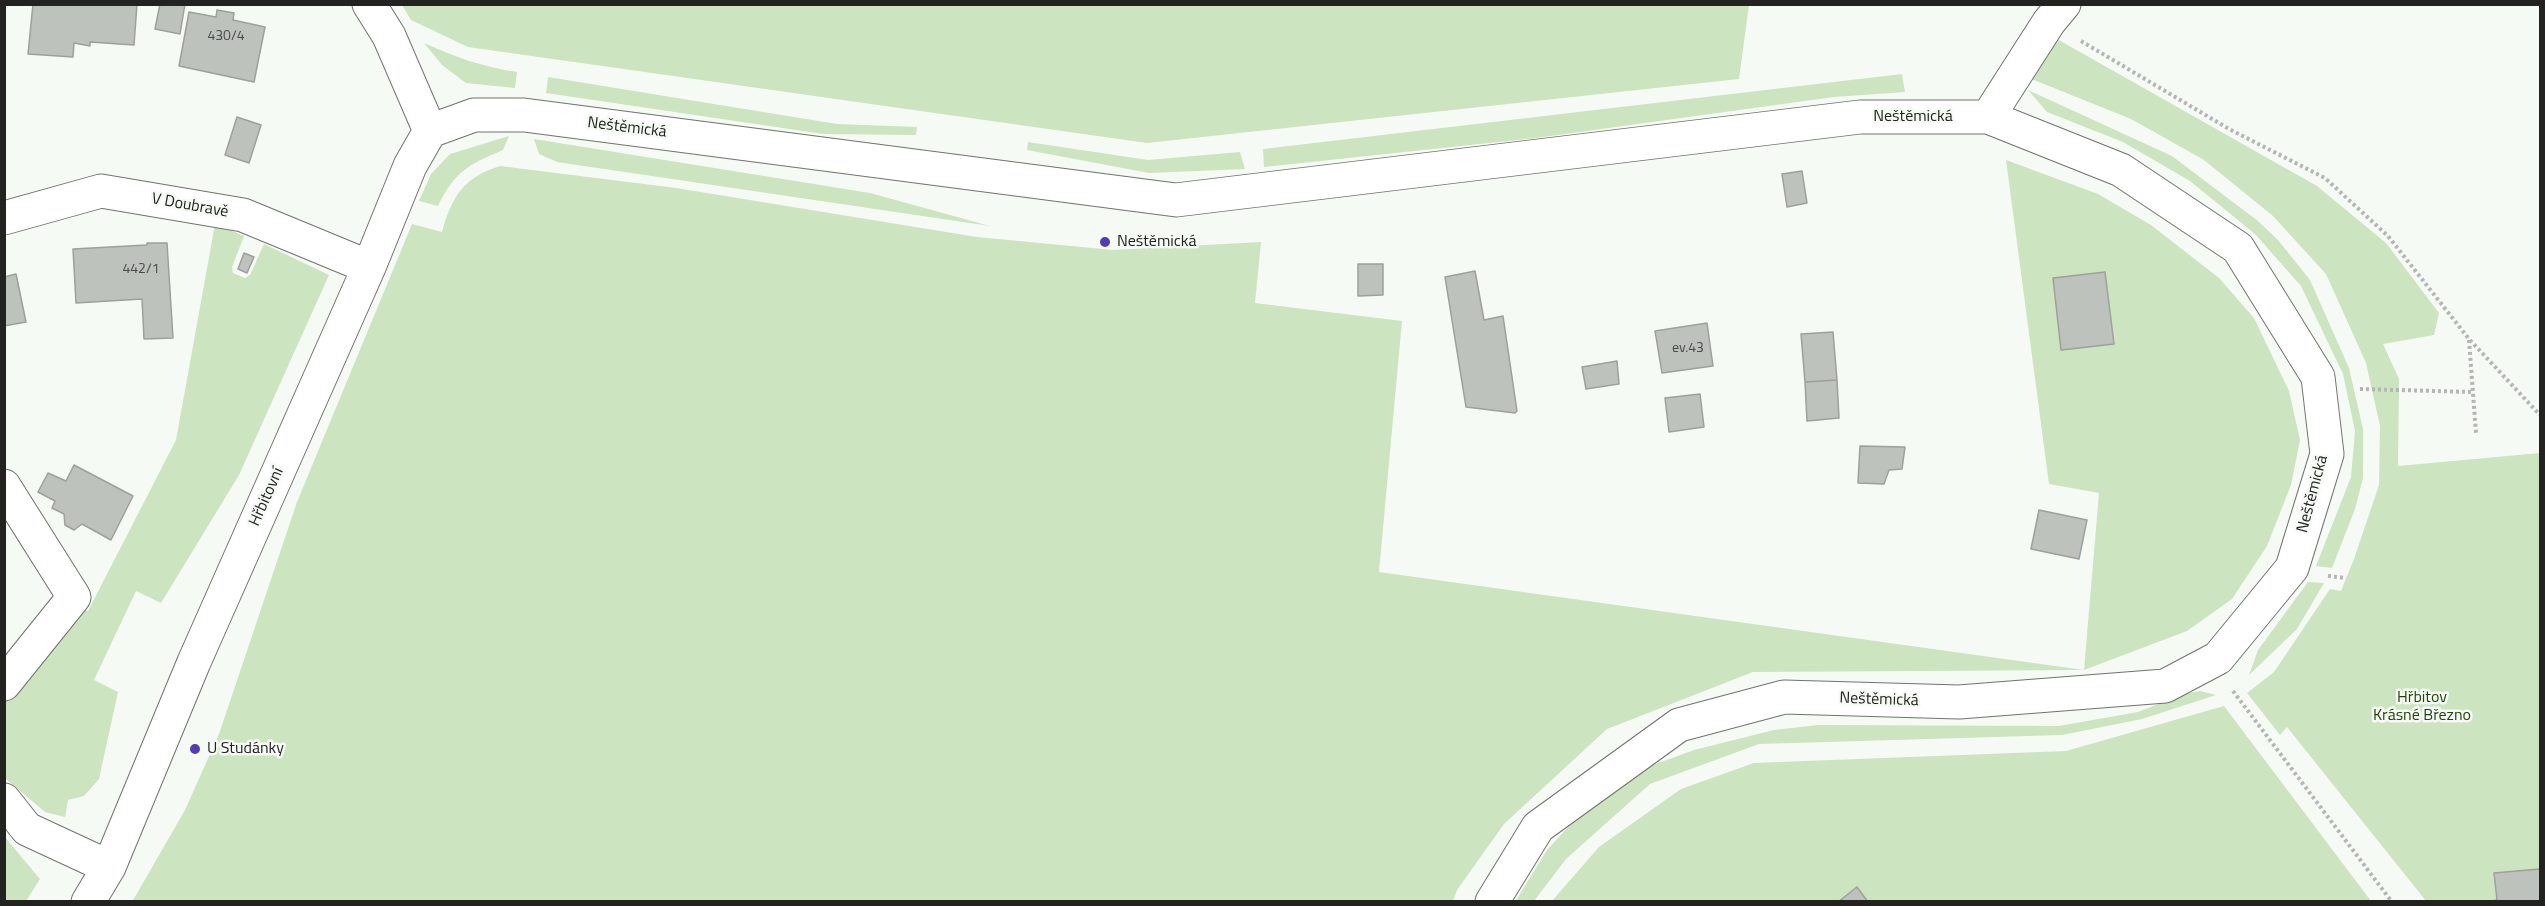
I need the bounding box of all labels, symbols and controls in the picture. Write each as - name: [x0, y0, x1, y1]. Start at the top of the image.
- house number: 430/4: [207, 29, 245, 45]
- street label: Neštěmická: [1873, 107, 1953, 127]
- street label: Neštěmická: [586, 114, 668, 142]
- street label: V Doubravě: [150, 190, 230, 222]
- place label: Neštěmická: [1117, 232, 1196, 252]
- marker: Neštěmická: [1098, 235, 1112, 249]
- house number: 442/1: [122, 262, 160, 278]
- house number: ev.43: [1672, 341, 1704, 357]
- street label: Neštěmická: [2293, 453, 2333, 535]
- street label: Hřbitovní: [246, 465, 288, 529]
- park label: Hřbitov Krásné Březno: [2373, 688, 2471, 726]
- street label: Neštěmická: [1839, 689, 1919, 711]
- place label: U Studánky: [207, 739, 284, 759]
- marker: U Studánky: [188, 742, 202, 756]

